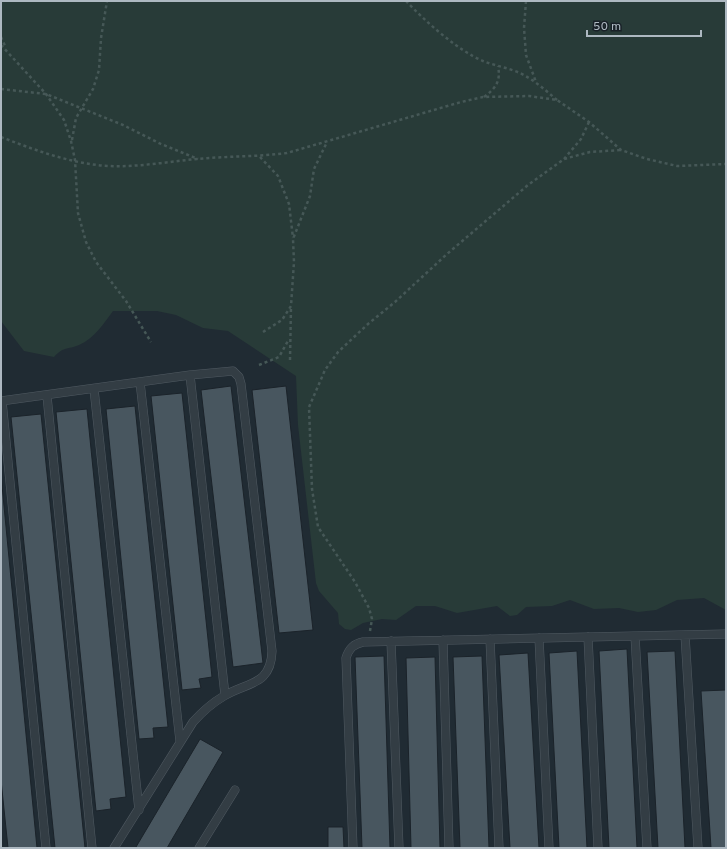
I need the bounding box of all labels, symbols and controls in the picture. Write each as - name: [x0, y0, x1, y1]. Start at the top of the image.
- scale bar: [587, 12, 701, 38]
- text: 50 m: [593, 19, 621, 35]

